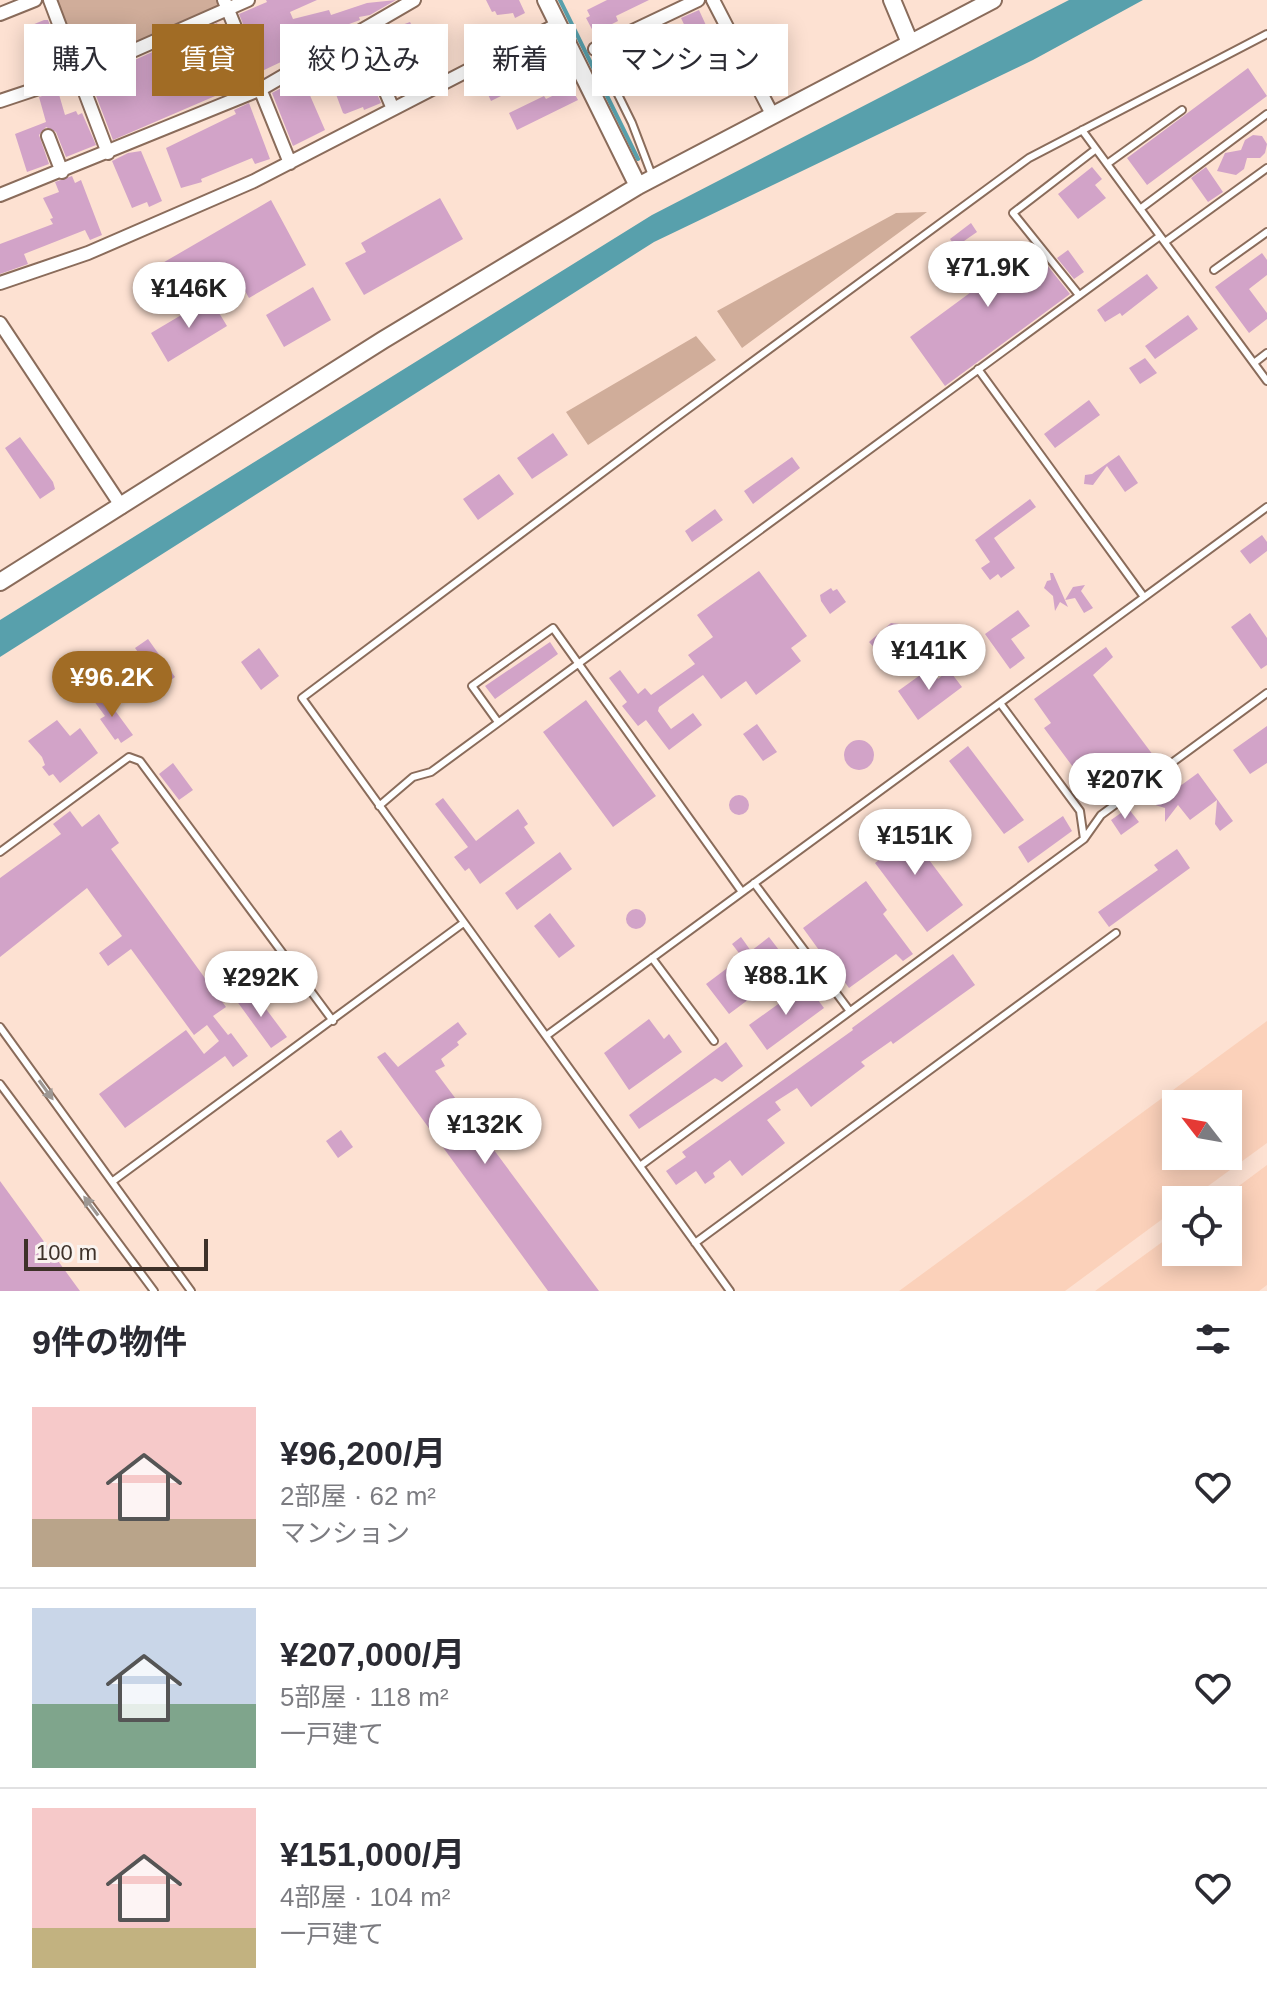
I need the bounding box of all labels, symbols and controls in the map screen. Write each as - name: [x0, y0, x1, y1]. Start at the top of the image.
- chip: 購入: [24, 24, 136, 96]
- chip: 賃貸: [152, 24, 264, 96]
- chip: 絞り込み: [280, 24, 448, 96]
- chip: 新着: [464, 24, 576, 96]
- chip: マンション: [592, 24, 788, 96]
- pin: ¥71.9K: [923, 241, 1053, 309]
- text: ¥71.9K: [946, 252, 1030, 282]
- pin: ¥146K: [133, 262, 245, 330]
- text: ¥146K: [151, 273, 227, 303]
- pin: ¥141K: [873, 624, 985, 692]
- text: ¥141K: [891, 635, 967, 665]
- pin: ¥96.2K: [47, 651, 177, 719]
- text: ¥96.2K: [70, 662, 154, 692]
- pin: ¥207K: [1069, 753, 1181, 821]
- text: ¥207K: [1087, 764, 1163, 794]
- pin: ¥151K: [859, 809, 971, 877]
- text: ¥151K: [877, 820, 953, 850]
- pin: ¥88.1K: [721, 949, 851, 1017]
- pin: ¥292K: [205, 951, 317, 1019]
- text: ¥88.1K: [744, 960, 828, 990]
- text: ¥292K: [223, 962, 299, 992]
- one-way arrow: [38, 1079, 54, 1101]
- north arrow: [1162, 1090, 1242, 1170]
- map controls: [1162, 1090, 1242, 1266]
- pin: ¥132K: [429, 1098, 541, 1166]
- text: ¥132K: [447, 1109, 523, 1139]
- button: locate: [1162, 1186, 1242, 1266]
- one-way arrow: [83, 1195, 99, 1217]
- scale bar: [24, 1235, 208, 1271]
- text: 100 m: [36, 1240, 97, 1265]
- icon: filters: [1191, 1317, 1235, 1361]
- text: 9件の物件: [32, 1323, 187, 1361]
- text: ¥96,200/月: [280, 1434, 446, 1472]
- icon: home: [96, 1439, 192, 1535]
- icon: heart: [1191, 1465, 1235, 1509]
- text: 2部屋 · 62 m²: [280, 1481, 436, 1511]
- text: マンション: [280, 1518, 410, 1548]
- text: ¥207,000/月: [280, 1635, 465, 1673]
- icon: home: [96, 1640, 192, 1736]
- icon: heart: [1191, 1666, 1235, 1710]
- text: 5部屋 · 118 m²: [280, 1682, 449, 1712]
- text: 一戸建て: [280, 1719, 384, 1749]
- text: ¥151,000/月: [280, 1835, 465, 1873]
- icon: home: [96, 1840, 192, 1936]
- icon: heart: [1191, 1866, 1235, 1910]
- text: 4部屋 · 104 m²: [280, 1882, 451, 1912]
- text: 一戸建て: [280, 1919, 384, 1949]

